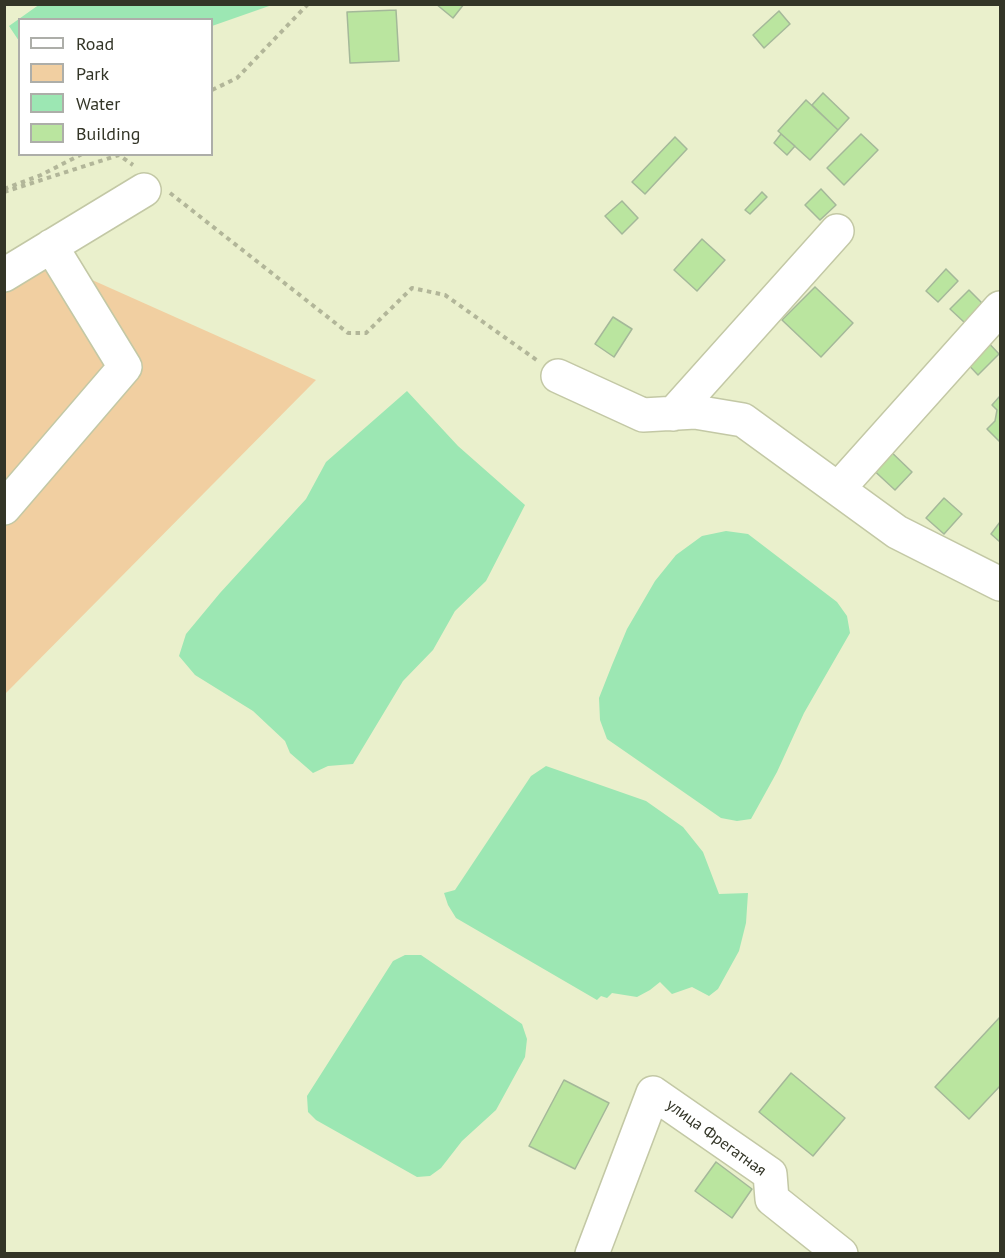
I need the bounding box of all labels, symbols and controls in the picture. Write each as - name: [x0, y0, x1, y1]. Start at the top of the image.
- legend: [18, 18, 213, 156]
- text: Road: [76, 32, 114, 55]
- text: Park: [76, 62, 109, 85]
- text: Water: [76, 92, 120, 115]
- text: Building: [76, 122, 140, 145]
- street label: улица Фрегатная: [662, 1095, 770, 1181]

